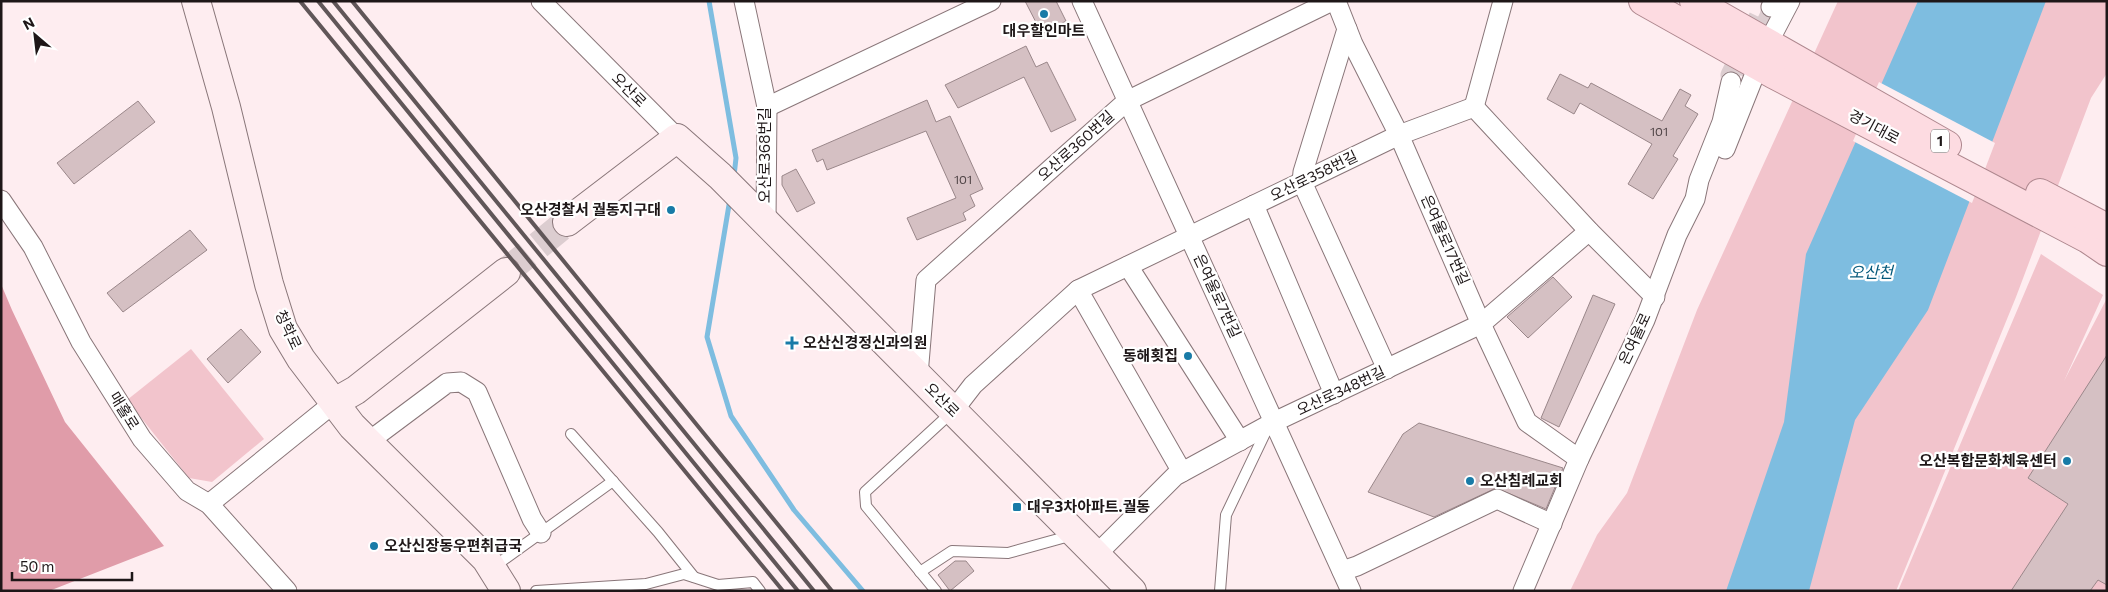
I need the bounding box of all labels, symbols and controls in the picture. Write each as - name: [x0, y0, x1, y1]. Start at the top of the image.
- marker: 대우할인마트: [1038, 8, 1050, 20]
- north arrow: [10, 10, 60, 60]
- text: N: [20, 13, 37, 33]
- place label: 대우할인마트: [1003, 21, 1086, 39]
- street label: 오산로: [609, 68, 651, 110]
- street label: 경기대로: [1846, 105, 1903, 147]
- street label: 오산로360번길: [1033, 106, 1117, 184]
- street label: 오산로368번길: [755, 107, 773, 203]
- house number: 101: [1650, 124, 1668, 138]
- road number: 1: [1931, 130, 1949, 152]
- street label: 오산로358번길: [1267, 146, 1360, 204]
- house number: 101: [954, 172, 972, 186]
- street label: 은여울로17번길: [1418, 192, 1474, 288]
- place label: 오산경찰서 궐동지구대: [520, 200, 661, 218]
- marker: 오산경찰서 궐동지구대: [665, 204, 677, 216]
- street label: 은여울로7번길: [1191, 251, 1245, 340]
- water label: 오산천: [1849, 262, 1895, 281]
- street label: 청학로: [272, 307, 306, 352]
- street label: 은여울로: [1614, 310, 1654, 367]
- place label: 오산신경정신과의원: [803, 333, 927, 351]
- marker: 오산신경정신과의원: [785, 336, 799, 350]
- place label: 동해횟집: [1123, 346, 1178, 364]
- marker: 동해횟집: [1182, 350, 1194, 362]
- street label: 오산로348번길: [1293, 362, 1388, 418]
- street label: 오산로: [922, 378, 964, 420]
- street label: 매홀로: [106, 388, 143, 433]
- place label: 오산복합문화체육센터: [1919, 451, 2057, 469]
- marker: 오산복합문화체육센터: [2061, 455, 2073, 467]
- place label: 오산침례교회: [1480, 471, 1563, 489]
- marker: 오산침례교회: [1464, 475, 1476, 487]
- place label: 대우3차아파트.궐동: [1027, 497, 1150, 515]
- marker: 대우3차아파트.궐동: [1011, 501, 1023, 513]
- place label: 오산신장동우편취급국: [384, 536, 522, 554]
- marker: 오산신장동우편취급국: [368, 540, 380, 552]
- scale bar: [12, 550, 132, 582]
- text: 50 m: [20, 557, 54, 575]

